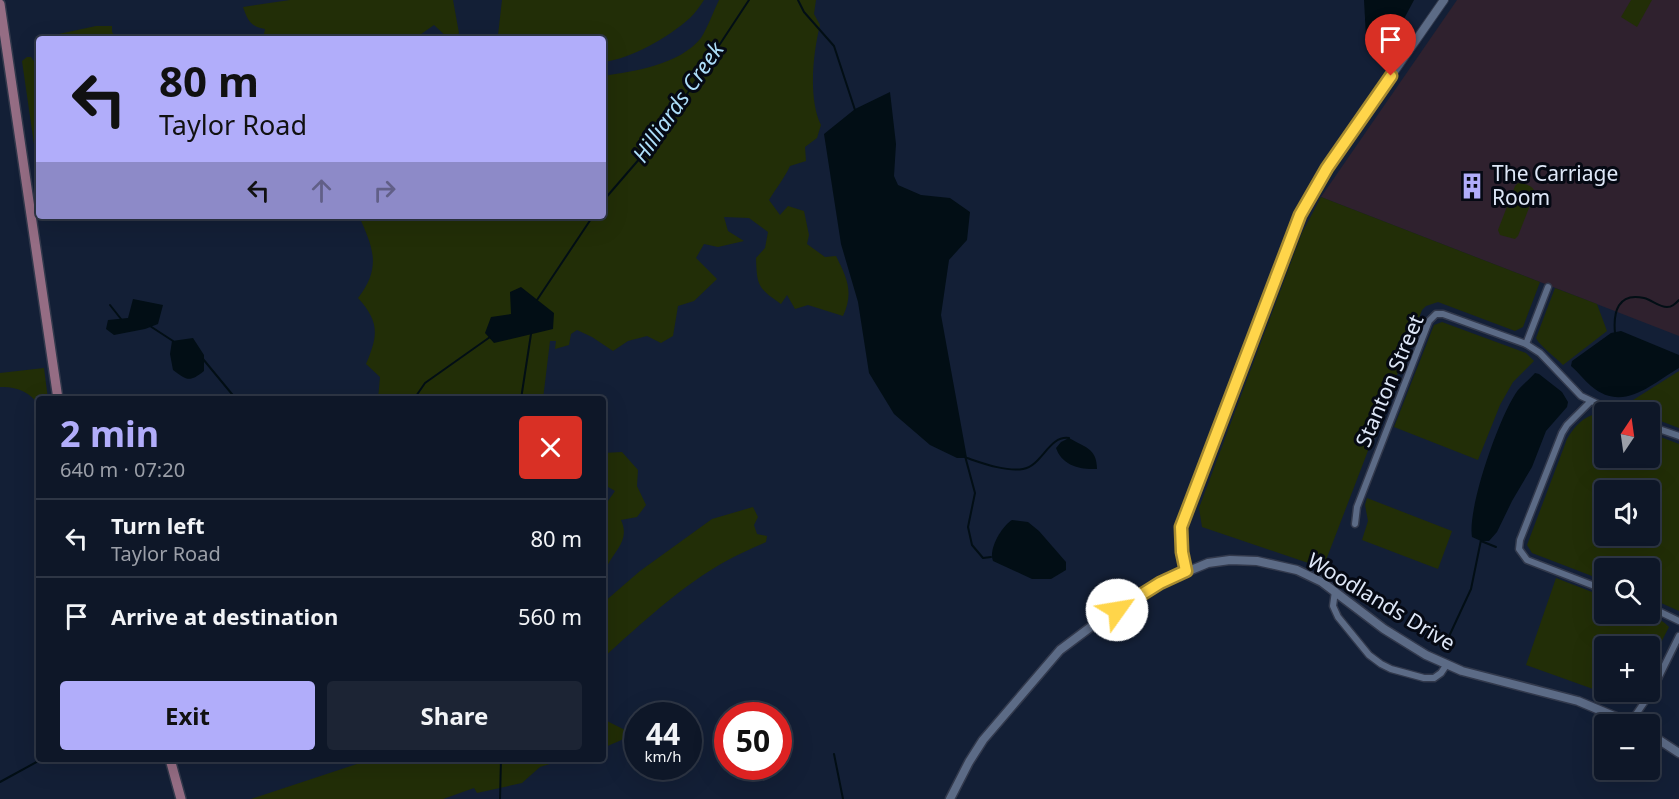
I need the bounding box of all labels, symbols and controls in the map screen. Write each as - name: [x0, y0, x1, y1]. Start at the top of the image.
- pin: [1365, 14, 1416, 76]
- icon: arrive: [1374, 23, 1407, 56]
- water label: Hilliards Creek: [625, 34, 730, 168]
- text: 80 m: [159, 52, 259, 109]
- icon: left: [60, 60, 138, 138]
- text: Taylor Road: [159, 106, 307, 143]
- place label: The Carriage Room: [1492, 159, 1618, 211]
- building icon: The Carriage Room: [1457, 171, 1487, 201]
- icon: left: [242, 174, 275, 207]
- icon: ahead: [305, 174, 338, 207]
- icon: right: [368, 174, 401, 207]
- street label: Stanton Street: [1349, 310, 1430, 451]
- north arrow: [1594, 402, 1660, 468]
- map controls: [1594, 402, 1660, 780]
- text: 2 min: [60, 409, 159, 458]
- button: close: [519, 416, 582, 479]
- text: 640 m · 07:20: [60, 456, 185, 483]
- button: sound: [1594, 480, 1660, 546]
- text: Turn left: [111, 510, 205, 540]
- icon: left: [60, 522, 93, 555]
- text: 80 m: [531, 523, 582, 553]
- text: Taylor Road: [111, 540, 221, 567]
- street label: Woodlands Drive: [1302, 546, 1461, 656]
- button: search: [1594, 558, 1660, 624]
- position arrow: [1085, 578, 1149, 642]
- icon: arrive: [60, 600, 93, 633]
- text: Arrive at destination: [111, 601, 338, 631]
- text: 560 m: [518, 601, 582, 631]
- button: +: [1594, 636, 1660, 702]
- button: Exit: [60, 681, 315, 750]
- button: Share: [327, 681, 582, 750]
- speed limit sign: 50: [714, 702, 792, 780]
- text: 44: [646, 713, 680, 754]
- button: −: [1594, 714, 1660, 780]
- text: km/h: [645, 746, 681, 766]

